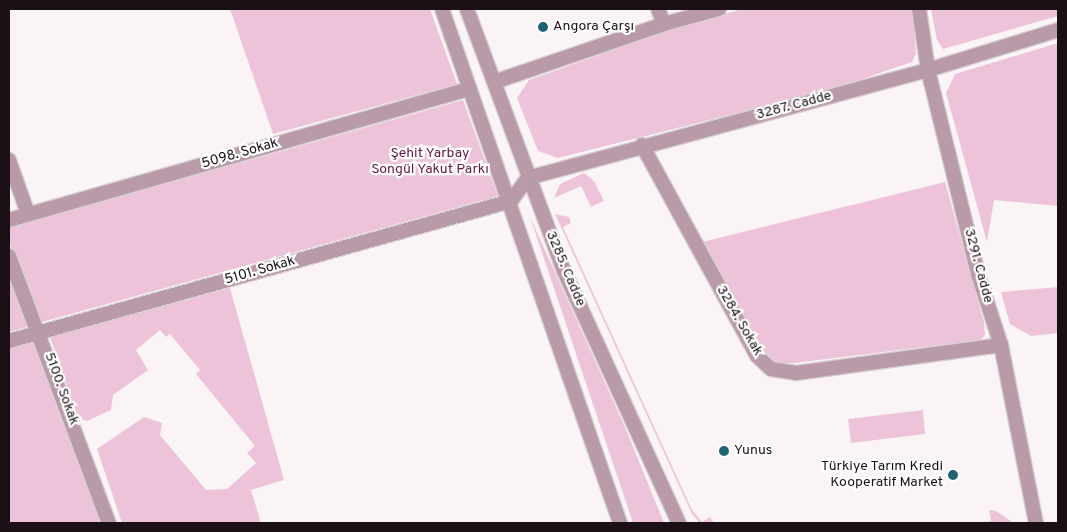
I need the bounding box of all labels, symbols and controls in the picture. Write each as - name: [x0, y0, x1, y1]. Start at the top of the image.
- place label: Angora Çarşı: [553, 19, 634, 35]
- marker: Angora Çarşı: [537, 21, 549, 33]
- street label: 3287. Cadde: [754, 88, 834, 124]
- street label: 5098. Sokak: [200, 135, 280, 173]
- park label: Şehit Yarbay Songül Yakut Parkı: [371, 146, 489, 178]
- street label: 3291. Cadde: [960, 227, 996, 305]
- street label: 3285. Cadde: [542, 229, 588, 309]
- street label: 5101. Sokak: [223, 253, 297, 289]
- street label: 3284. Sokak: [712, 283, 766, 359]
- street label: 5100. Sokak: [40, 350, 82, 428]
- place label: Yunus: [734, 443, 772, 459]
- marker: Yunus: [718, 445, 730, 457]
- place label: Türkiye Tarım Kredi Kooperatif Market: [820, 459, 943, 492]
- marker: Türkiye Tarım Kredi Kooperatif Market: [947, 469, 959, 481]

